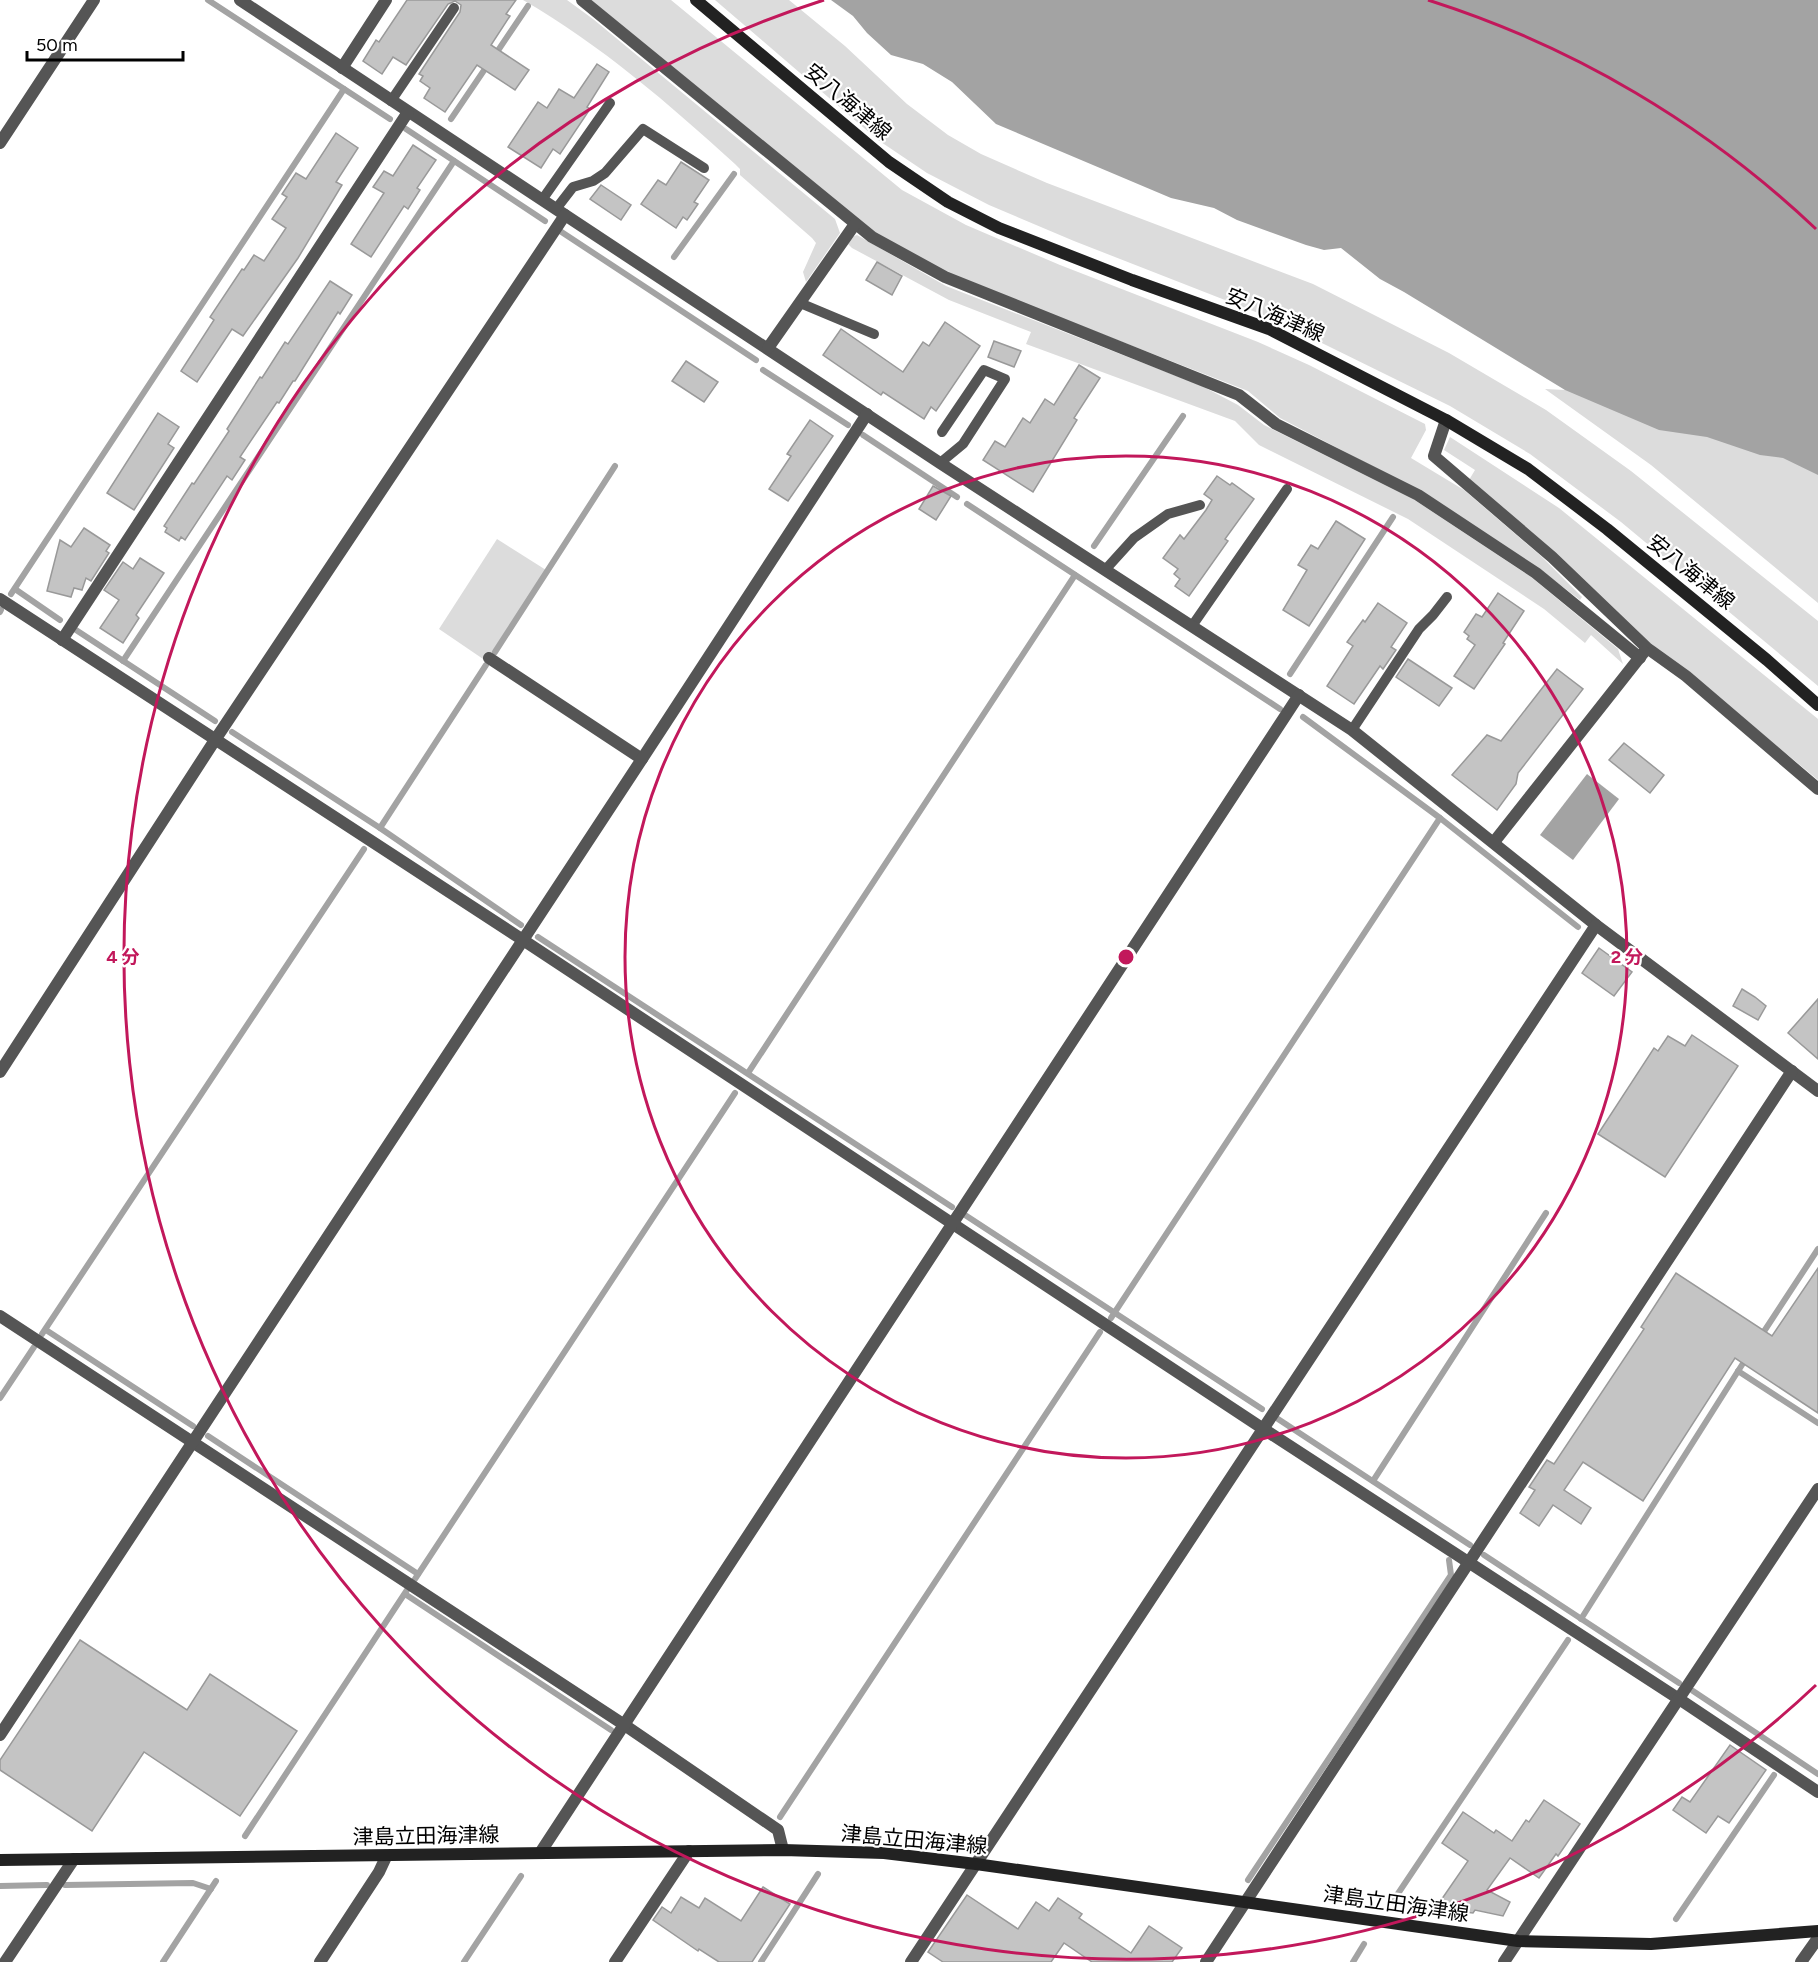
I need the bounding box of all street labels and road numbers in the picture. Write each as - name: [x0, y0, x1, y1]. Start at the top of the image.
- street label: 安八海津線: [800, 58, 897, 145]
- street label: 安八海津線: [1222, 283, 1328, 347]
- street label: 安八海津線: [1643, 529, 1740, 614]
- street label: 津島立田海津線: [840, 1821, 988, 1858]
- street label: 津島立田海津線: [352, 1822, 500, 1849]
- street label: 津島立田海津線: [1322, 1881, 1471, 1926]

